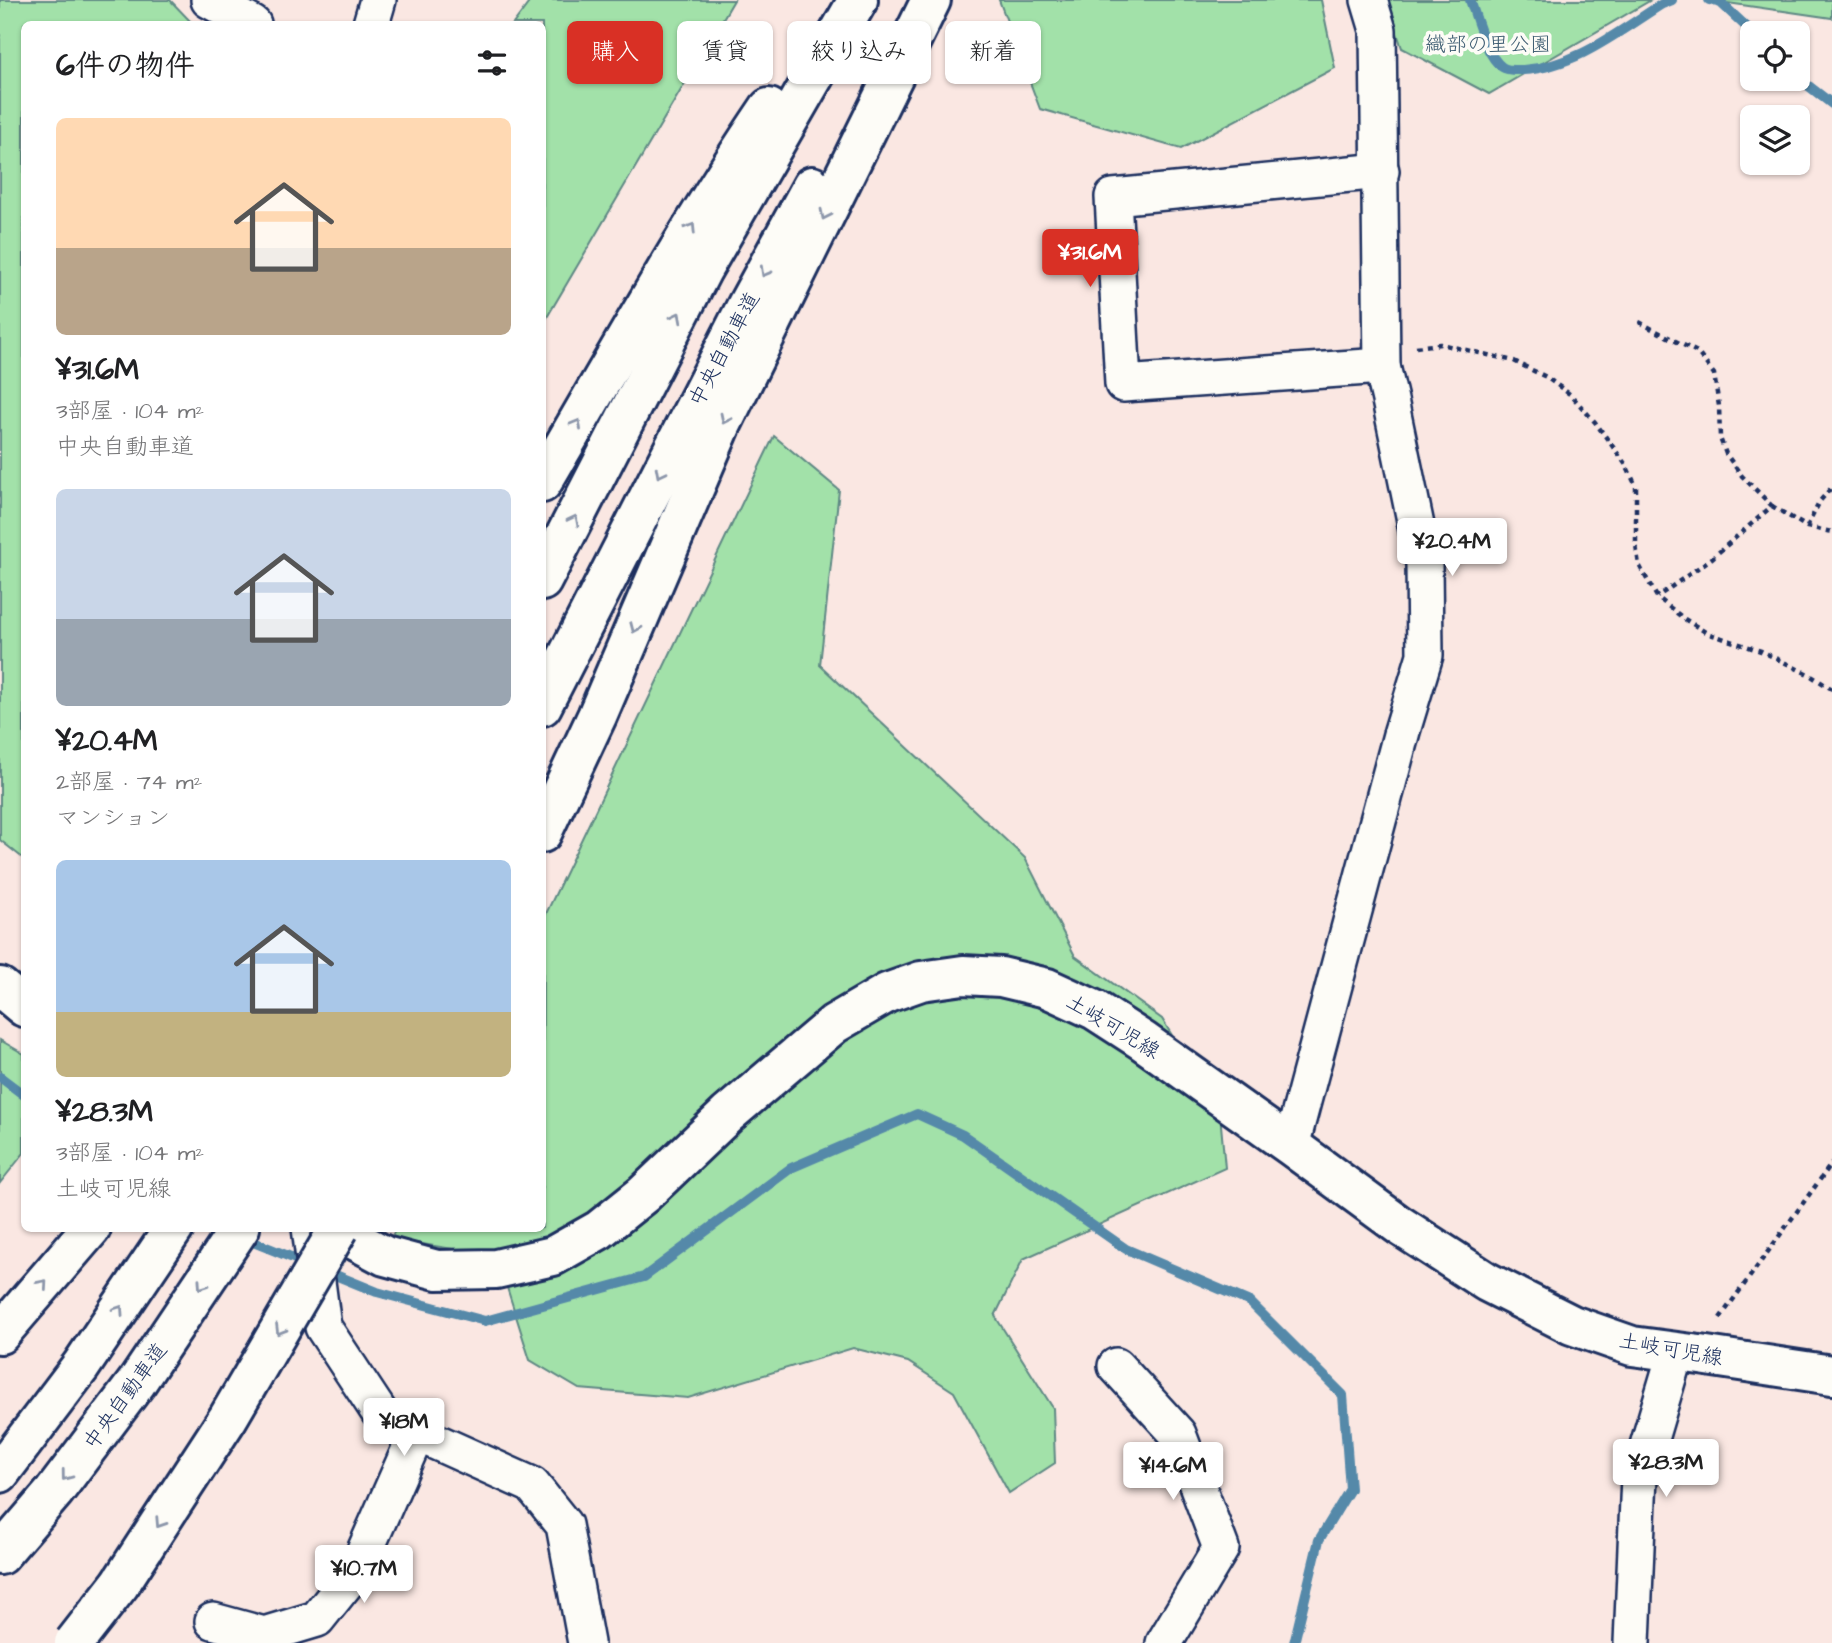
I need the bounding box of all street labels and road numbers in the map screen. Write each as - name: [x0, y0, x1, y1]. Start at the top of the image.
- street label: 中央自動車道: [682, 287, 767, 412]
- street label: 土岐可児線: [1060, 987, 1165, 1066]
- street label: 土岐可児線: [1617, 1326, 1725, 1373]
- street label: 中央自動車道: [77, 1337, 174, 1456]

